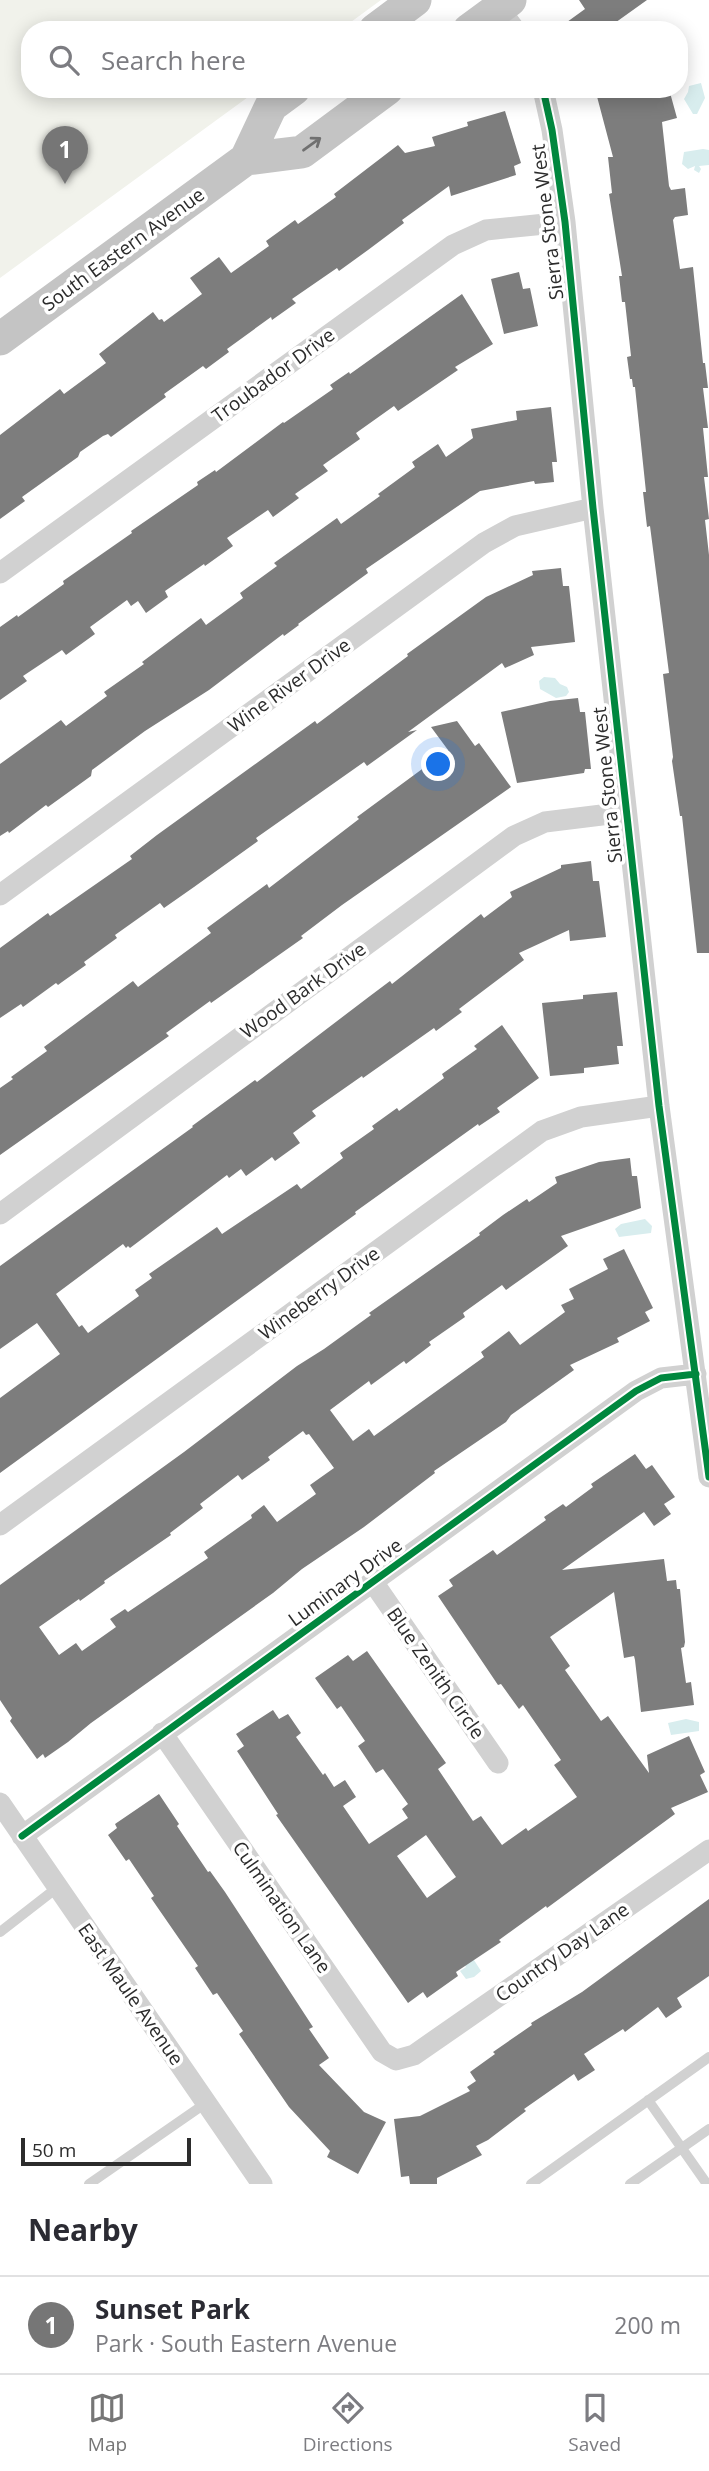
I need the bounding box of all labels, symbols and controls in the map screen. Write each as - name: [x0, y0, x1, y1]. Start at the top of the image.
- search box: [21, 21, 688, 98]
- icon: search: [45, 41, 83, 79]
- text: Search here: [101, 42, 246, 78]
- pin: 1: [42, 126, 88, 184]
- one-way arrow: [302, 137, 321, 152]
- street label: Sierra Stone West: [525, 142, 569, 301]
- street label: South Eastern Avenue: [36, 181, 210, 317]
- street label: Troubador Drive: [206, 322, 340, 428]
- street label: Wine River Drive: [223, 632, 355, 738]
- street label: Sierra Stone West: [586, 705, 628, 864]
- your location: [421, 747, 455, 781]
- street label: Wood Bark Drive: [235, 936, 371, 1044]
- street label: Wineberry Drive: [253, 1240, 385, 1346]
- street label: Luminary Drive: [283, 1532, 407, 1632]
- street label: Blue Zenith Circle: [381, 1602, 491, 1744]
- street label: Culmination Lane: [227, 1836, 337, 1978]
- street label: Country Day Lane: [490, 1896, 634, 2008]
- street label: East Maule Avenue: [72, 1918, 190, 2070]
- scale bar: [21, 2135, 191, 2167]
- text: 50 m: [32, 2137, 76, 2163]
- text: Nearby: [28, 2209, 138, 2250]
- text: Sunset Park: [95, 2291, 250, 2327]
- text: 1: [44, 2309, 58, 2341]
- text: 200 m: [614, 2309, 681, 2341]
- text: Park · South Eastern Avenue: [95, 2327, 397, 2359]
- tab: Map: [88, 2389, 127, 2457]
- tab: Directions: [303, 2389, 393, 2457]
- tab: Saved: [568, 2389, 621, 2457]

